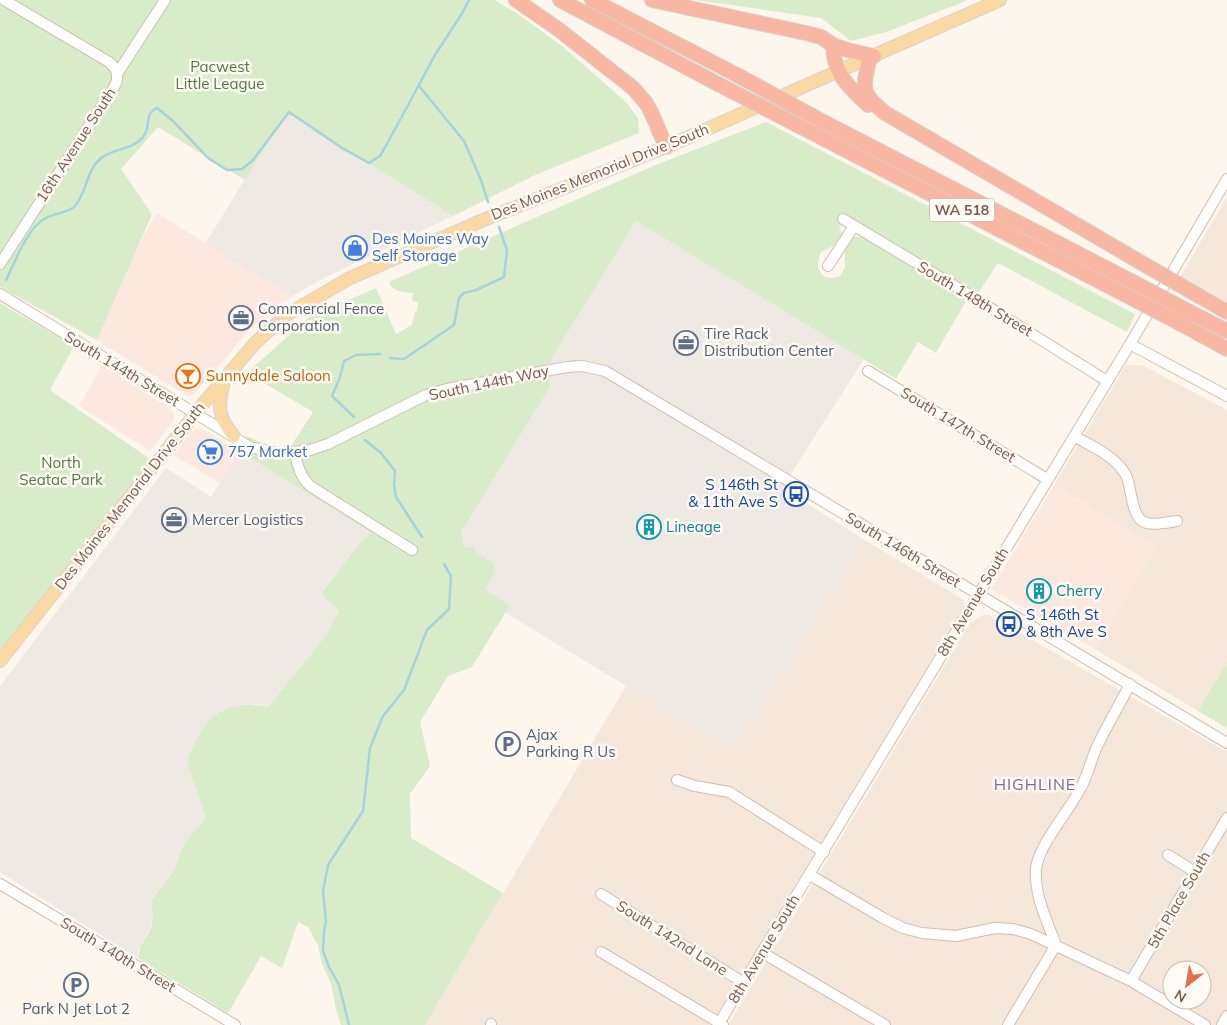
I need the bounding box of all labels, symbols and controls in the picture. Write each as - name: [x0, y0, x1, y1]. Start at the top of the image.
- park label: Pacwest Little League: [176, 57, 264, 93]
- street label: 16th Avenue South: [31, 84, 120, 206]
- street label: Des Moines Memorial Drive South: [488, 119, 711, 224]
- road number: WA 518: [930, 198, 994, 222]
- place label: Des Moines Way Self Storage: [372, 229, 489, 265]
- shop icon: Des Moines Way Self Storage: [342, 235, 368, 261]
- street label: South 148th Street: [914, 257, 1036, 340]
- place label: Commercial Fence Corporation: [258, 299, 384, 335]
- office icon: Commercial Fence Corporation: [228, 305, 254, 331]
- place label: Tire Rack Distribution Center: [704, 324, 834, 360]
- street label: South 144th Street: [61, 327, 183, 410]
- office icon: Tire Rack Distribution Center: [673, 330, 699, 356]
- street label: South 144th Way: [427, 361, 551, 405]
- bar icon: Sunnydale Saloon: [175, 363, 201, 389]
- place label: Sunnydale Saloon: [206, 366, 331, 385]
- street label: South 147th Street: [897, 383, 1019, 466]
- street label: Des Moines Memorial Drive South: [50, 398, 209, 593]
- supermarket icon: 757 Market: [197, 439, 223, 465]
- place label: 757 Market: [228, 442, 307, 461]
- park label: North Seatac Park: [19, 453, 103, 489]
- place label: S 146th St & 11th Ave S: [688, 475, 778, 511]
- bus stop icon: S 146th St & 11th Ave S: [783, 481, 809, 507]
- office icon: Mercer Logistics: [161, 507, 187, 533]
- street label: South 146th Street: [842, 508, 964, 591]
- place label: Mercer Logistics: [192, 510, 304, 529]
- building icon: Lineage: [636, 514, 662, 540]
- place label: Lineage: [666, 517, 721, 536]
- street label: 8th Avenue South: [933, 544, 1013, 660]
- building icon: Cherry: [1026, 578, 1052, 604]
- place label: Cherry: [1056, 581, 1103, 600]
- place label: S 146th St & 8th Ave S: [1026, 605, 1107, 641]
- bus stop icon: S 146th St & 8th Ave S: [996, 611, 1022, 637]
- place label: Ajax Parking R Us: [526, 725, 616, 761]
- parking icon: Ajax Parking R Us: [495, 731, 521, 757]
- district label: HIGHLINE: [994, 774, 1076, 794]
- street label: 5th Place South: [1143, 848, 1214, 952]
- street label: 8th Avenue South: [724, 891, 804, 1007]
- street label: South 142nd Lane: [613, 896, 731, 979]
- street label: South 140th Street: [57, 913, 179, 996]
- north arrow: [1162, 960, 1212, 1010]
- parking icon: Park N Jet Lot 2: [63, 972, 89, 998]
- text: N: [1171, 986, 1189, 1007]
- place label: Park N Jet Lot 2: [22, 999, 130, 1018]

